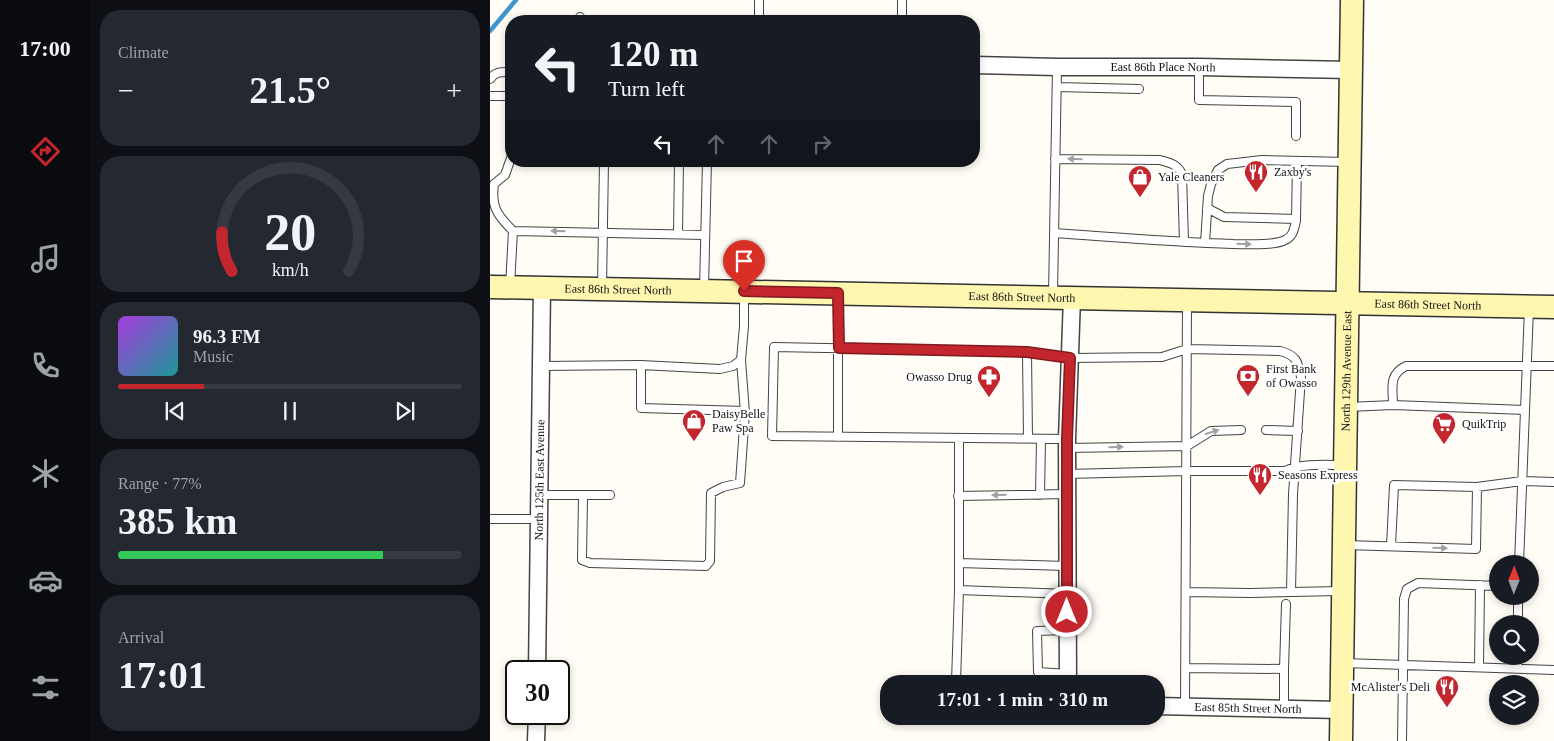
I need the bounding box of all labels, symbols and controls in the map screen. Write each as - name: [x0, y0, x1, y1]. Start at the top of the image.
- icon: left: [525, 35, 590, 100]
- text: 120 m: [608, 35, 698, 74]
- text: 17:00: [19, 36, 71, 61]
- text: Climate: [118, 44, 169, 61]
- street label: East 86th Place North: [1110, 60, 1216, 74]
- text: 21.5°: [249, 69, 331, 111]
- text: −: [118, 75, 134, 106]
- text: +: [446, 75, 462, 106]
- text: Turn left: [608, 76, 685, 101]
- icon: left: [649, 130, 677, 158]
- icon: ahead: [702, 130, 730, 158]
- icon: ahead: [755, 130, 783, 158]
- icon: right: [808, 130, 836, 158]
- icon: directions: [28, 134, 63, 169]
- one-way arrow: [1067, 155, 1083, 163]
- restaurant icon: Zaxby's: [1243, 159, 1269, 193]
- shop icon: Yale Cleaners: [1127, 164, 1153, 198]
- place label: Zaxby's: [1274, 165, 1312, 179]
- place label: Yale Cleaners: [1158, 170, 1225, 184]
- text: 20: [264, 204, 316, 261]
- one-way arrow: [550, 227, 566, 235]
- pin: [723, 240, 765, 291]
- one-way arrow: [1236, 240, 1252, 248]
- icon: music: [28, 241, 63, 276]
- icon: arrive: [730, 247, 758, 275]
- text: km/h: [272, 260, 308, 280]
- street label: East 86th Street North: [564, 281, 672, 297]
- street label: East 86th Street North: [968, 289, 1076, 305]
- street label: East 86th Street North: [1374, 297, 1481, 313]
- street label: North 129th Avenue East: [1339, 310, 1354, 432]
- text: 96.3 FM: [193, 326, 261, 347]
- icon: phone: [28, 348, 63, 383]
- text: Music: [193, 348, 233, 365]
- place label: First Bank of Owasso: [1266, 362, 1317, 390]
- bank icon: First Bank of Owasso: [1235, 363, 1261, 397]
- pharmacy icon: Owasso Drug: [976, 364, 1002, 398]
- place label: Owasso Drug: [906, 370, 972, 384]
- icon: previous: [161, 397, 189, 425]
- icon: pause: [276, 397, 304, 425]
- icon: next: [391, 397, 419, 425]
- place label: DaisyBelle Paw Spa: [712, 407, 765, 435]
- shop icon: DaisyBelle Paw Spa: [681, 408, 707, 442]
- supermarket icon: QuikTrip: [1431, 411, 1457, 445]
- place label: QuikTrip: [1462, 417, 1506, 431]
- street label: North 125th East Avenue: [532, 420, 547, 541]
- one-way arrow: [1205, 428, 1220, 436]
- one-way arrow: [1108, 443, 1124, 451]
- icon: climate: [28, 456, 63, 491]
- restaurant icon: Seasons Express: [1247, 462, 1273, 496]
- place label: Seasons Express: [1278, 468, 1358, 482]
- text: Range · 77%: [118, 475, 202, 492]
- one-way arrow: [991, 491, 1007, 499]
- text: 385 km: [118, 500, 237, 542]
- one-way arrow: [1432, 544, 1448, 552]
- north arrow: [1489, 555, 1539, 605]
- map controls: [1489, 555, 1539, 725]
- icon: car: [28, 563, 63, 598]
- position arrow: [1040, 585, 1092, 637]
- button: search: [1489, 615, 1539, 665]
- text: Arrival: [118, 629, 164, 646]
- text: 17:01: [118, 654, 207, 696]
- speed limit sign: 30: [505, 660, 570, 725]
- icon: filters: [28, 670, 63, 705]
- restaurant icon: McAlister's Deli: [1434, 674, 1460, 708]
- button: layers: [1489, 675, 1539, 725]
- place label: McAlister's Deli: [1351, 680, 1431, 694]
- text: 17:01 · 1 min · 310 m: [937, 689, 1108, 710]
- street label: East 85th Street North: [1194, 700, 1302, 716]

